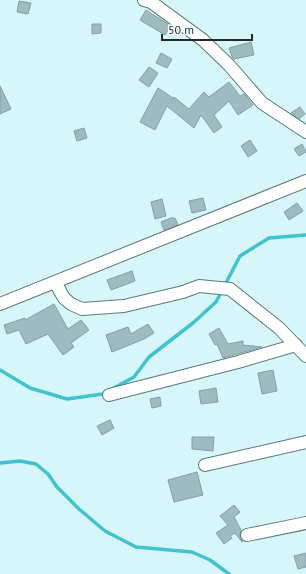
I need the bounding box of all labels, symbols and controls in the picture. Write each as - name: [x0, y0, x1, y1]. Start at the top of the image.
- scale bar: [162, 16, 252, 42]
- text: 50 m: [168, 22, 194, 37]

